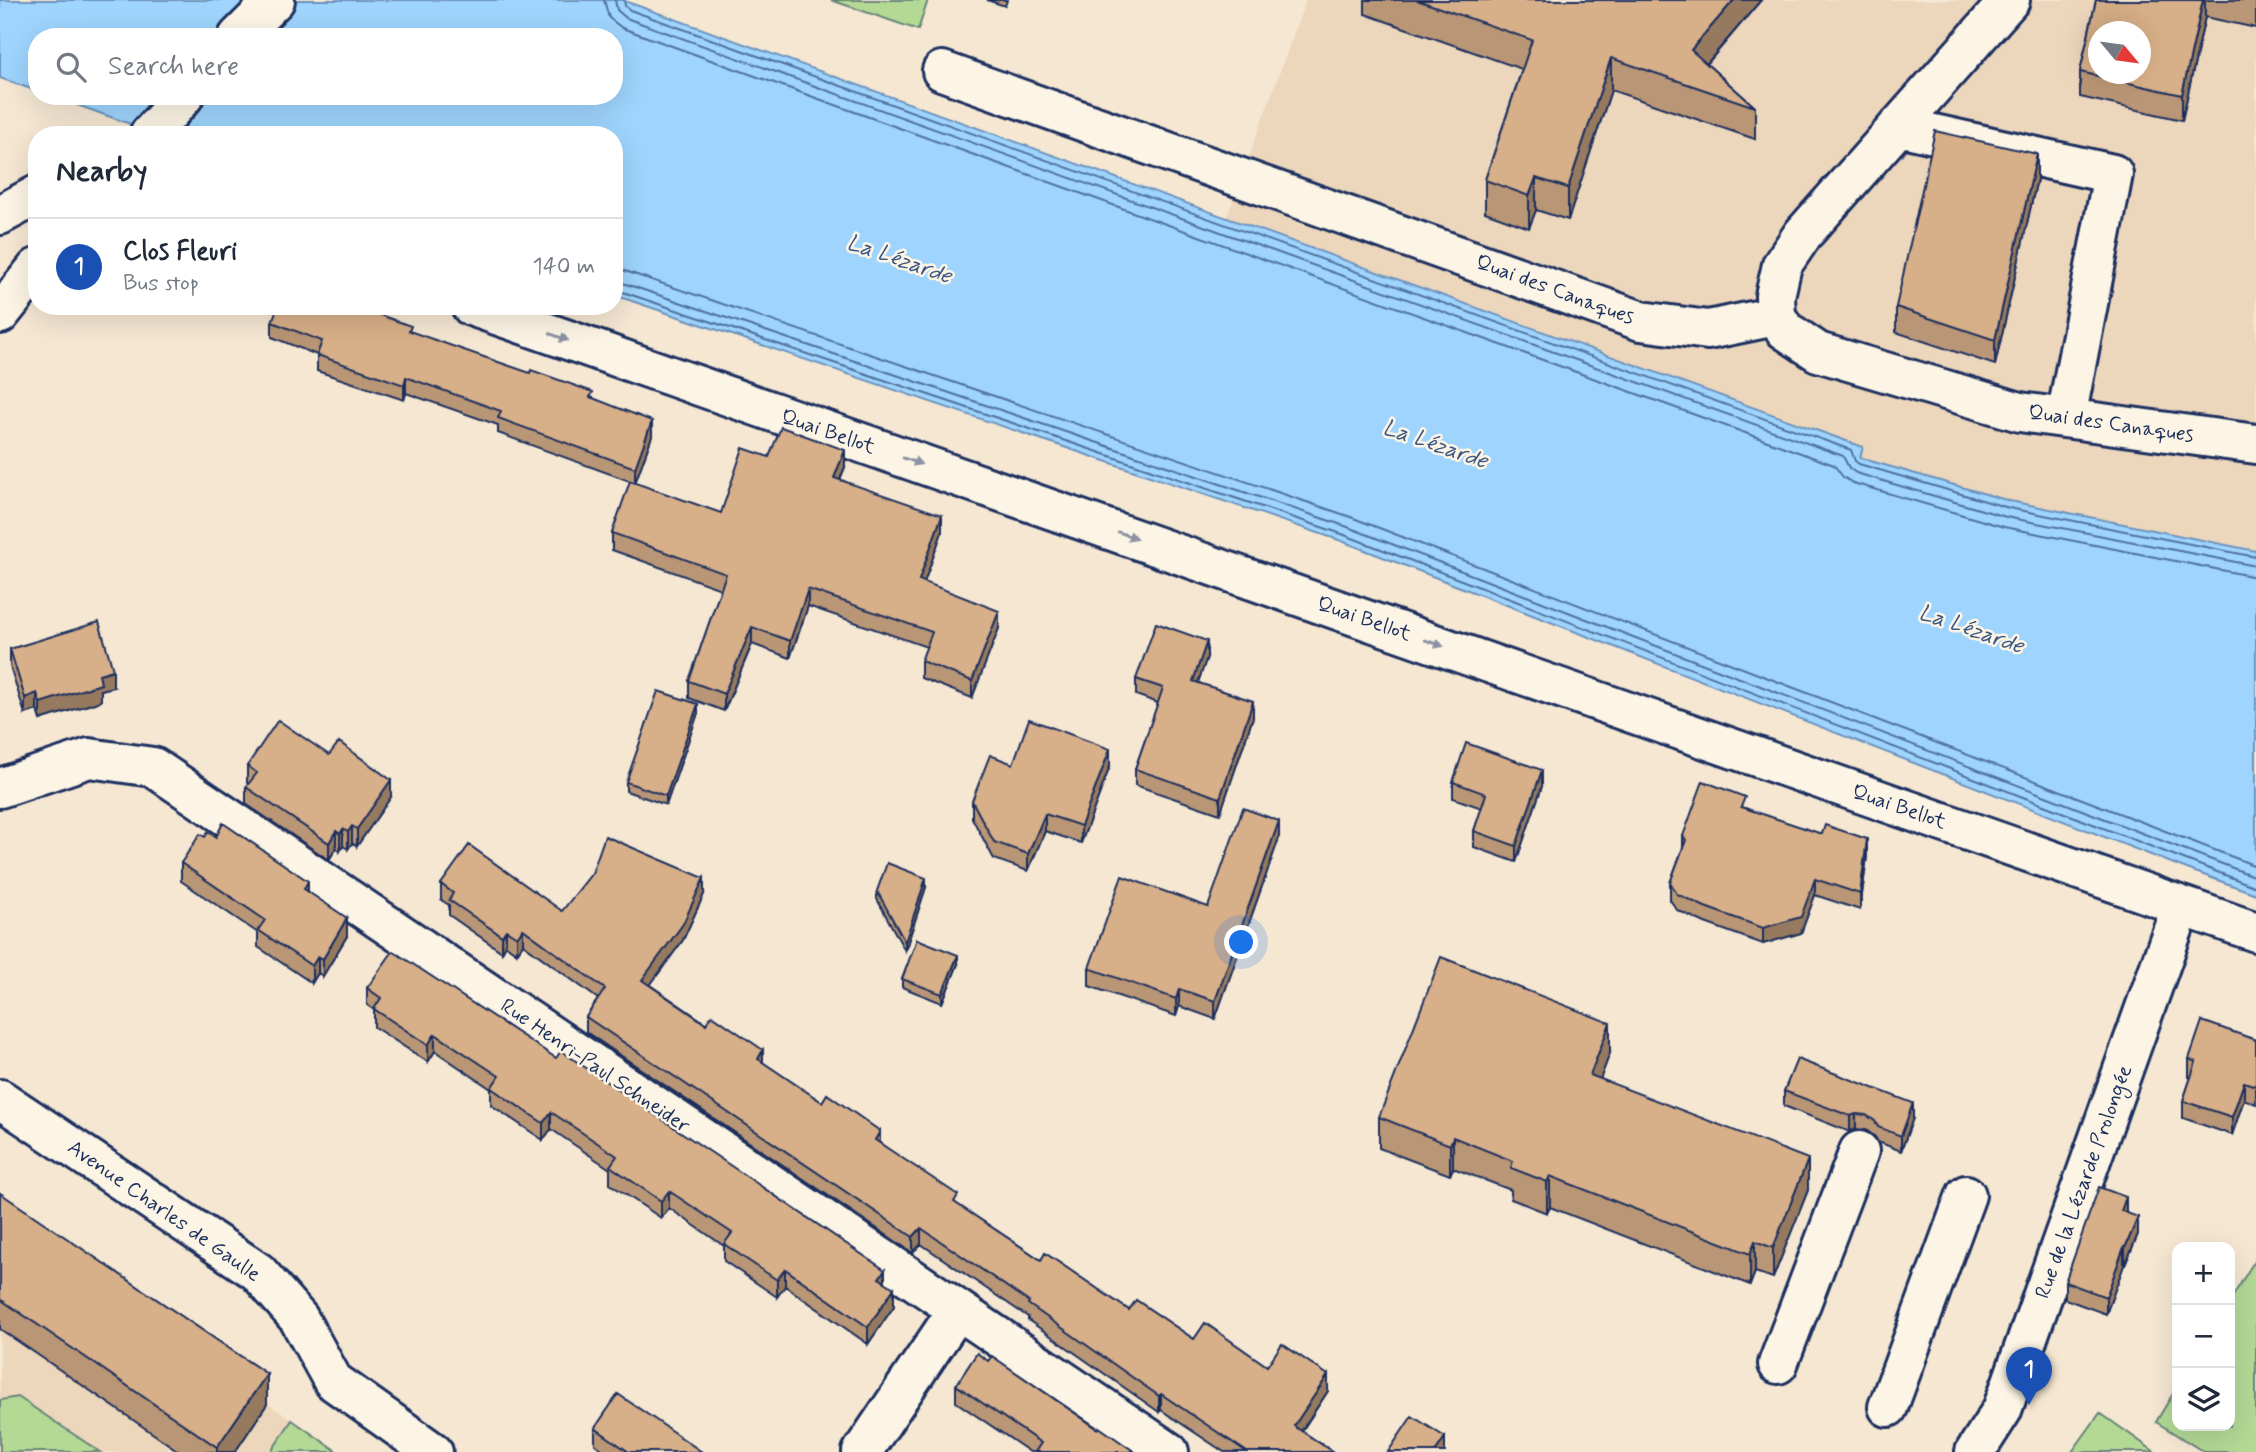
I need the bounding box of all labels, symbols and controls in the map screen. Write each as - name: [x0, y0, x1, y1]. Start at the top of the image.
- north arrow: [2088, 21, 2151, 84]
- search box: [28, 28, 623, 105]
- icon: search: [52, 48, 90, 86]
- text: Search here: [108, 50, 239, 84]
- text: Nearby: [56, 152, 147, 191]
- water label: La Lézarde: [843, 228, 957, 292]
- text: Clos Fleuri: [123, 235, 237, 269]
- street label: Quai des Canaques: [1472, 248, 1638, 332]
- text: 1: [74, 252, 84, 282]
- text: 140 m: [532, 252, 595, 282]
- text: Bus stop: [123, 269, 199, 299]
- one-way arrow: [548, 332, 569, 343]
- street label: Quai des Canaques: [2026, 399, 2196, 449]
- street label: Quai Bellot: [777, 403, 880, 461]
- water label: La Lézarde: [1379, 413, 1493, 477]
- one-way arrow: [902, 456, 923, 467]
- one-way arrow: [1117, 530, 1138, 541]
- street label: Quai Bellot: [1313, 590, 1416, 648]
- water label: La Lézarde: [1915, 598, 2029, 662]
- one-way arrow: [1424, 638, 1445, 649]
- street label: Quai Bellot: [1848, 778, 1951, 836]
- your location: [1224, 925, 1258, 959]
- street label: Rue Henri-Paul Schneider: [495, 992, 695, 1140]
- street label: Rue de la Lézarde Prolongée: [2029, 1062, 2140, 1303]
- street label: Avenue Charles de Gaulle: [62, 1134, 266, 1288]
- map controls: [2172, 1242, 2235, 1431]
- button: +: [2172, 1242, 2235, 1305]
- button: −: [2172, 1305, 2235, 1368]
- pin: 1: [2006, 1347, 2052, 1405]
- button: layers: [2172, 1368, 2235, 1431]

